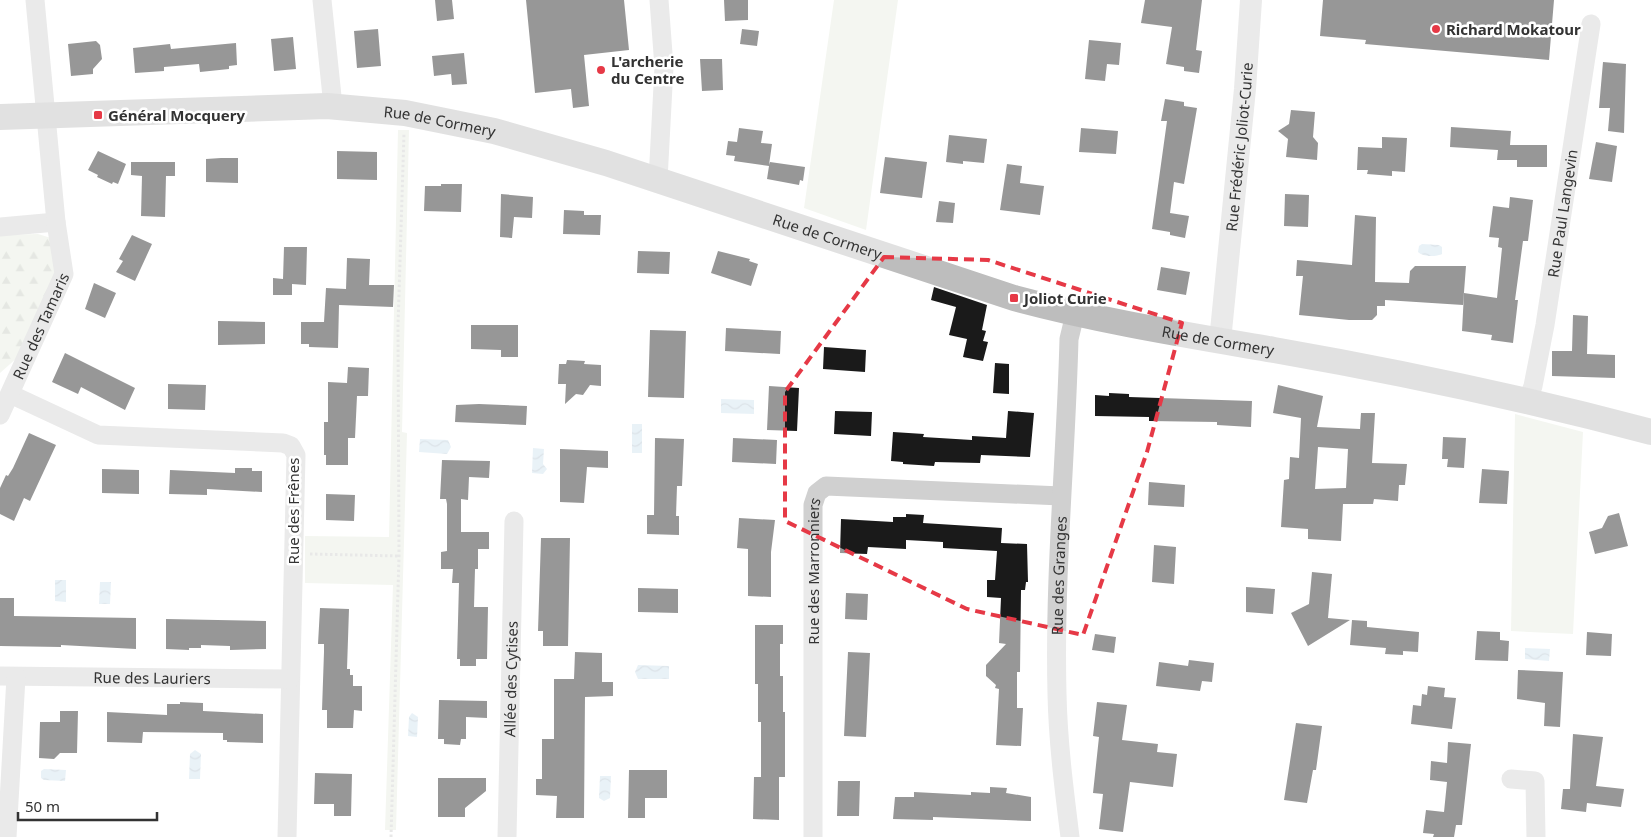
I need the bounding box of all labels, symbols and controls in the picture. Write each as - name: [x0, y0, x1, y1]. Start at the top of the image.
- place label: Richard Mokatour: [1446, 19, 1581, 39]
- marker: Richard Mokatour: [1430, 23, 1442, 35]
- place label: L'archerie du Centre: [611, 51, 684, 88]
- street label: Rue Frédéric Joliot-Curie: [1221, 62, 1257, 232]
- marker: L'archerie du Centre: [595, 64, 607, 76]
- street label: Rue de Cormery: [383, 101, 498, 141]
- place label: Général Mocquery: [108, 105, 245, 125]
- marker: Général Mocquery: [92, 109, 104, 121]
- street label: Rue Paul Langevin: [1542, 148, 1582, 279]
- street label: Rue de Cormery: [770, 209, 885, 264]
- street label: Rue des Tamaris: [8, 269, 73, 382]
- place label: Joliot Curie: [1022, 288, 1107, 308]
- marker: Joliot Curie: [1008, 292, 1020, 304]
- street label: Rue de Cormery: [1160, 321, 1276, 360]
- street label: Rue des Frênes: [283, 458, 303, 564]
- street label: Rue des Marronniers: [803, 495, 825, 645]
- street label: Rue des Granges: [1047, 516, 1071, 635]
- street label: Allée des Cytises: [499, 621, 522, 737]
- street label: Rue des Lauriers: [93, 667, 211, 688]
- scale bar: [18, 790, 156, 822]
- text: 50 m: [25, 796, 60, 816]

